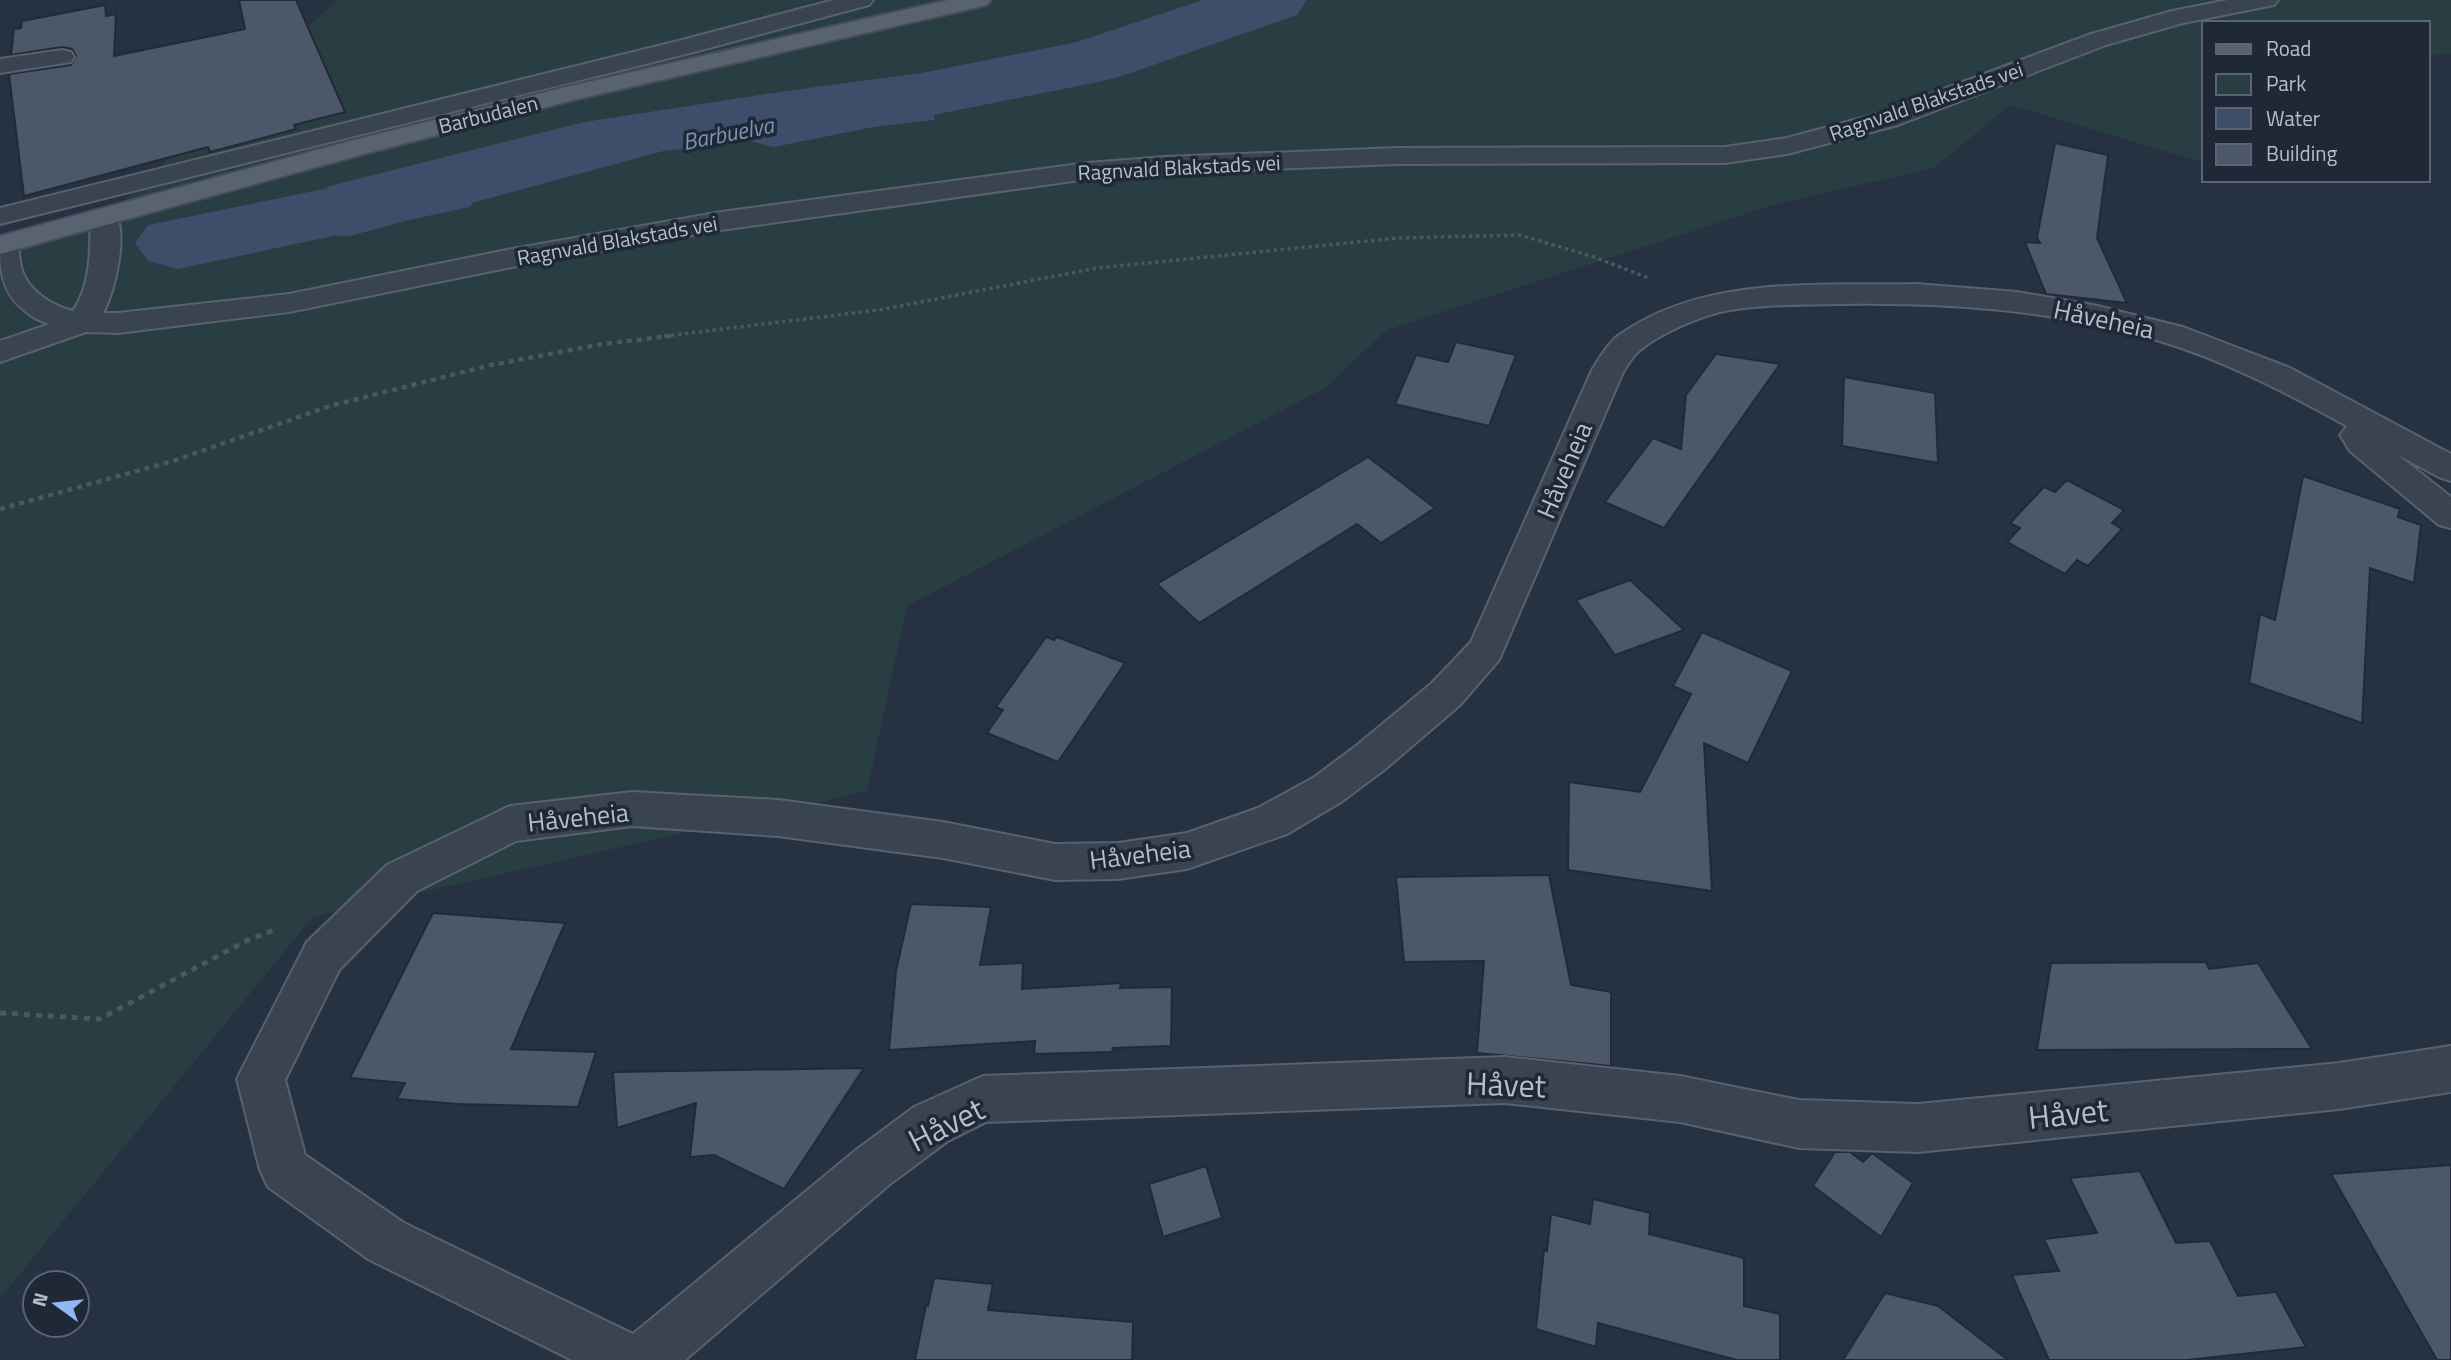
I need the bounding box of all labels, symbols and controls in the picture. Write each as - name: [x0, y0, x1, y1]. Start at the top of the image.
- legend: [2202, 21, 2430, 182]
- text: Road: [2266, 32, 2311, 64]
- street label: Ragnvald Blakstads vei: [1825, 53, 2027, 149]
- text: Park: [2266, 67, 2306, 99]
- street label: Barbudalen: [435, 86, 541, 142]
- text: Water: [2266, 102, 2320, 134]
- water label: Barbuelva: [679, 107, 778, 159]
- text: Building: [2266, 137, 2338, 169]
- street label: Ragnvald Blakstads vei: [1077, 146, 1281, 188]
- street label: Ragnvald Blakstads vei: [514, 207, 720, 273]
- street label: Håveheia: [2050, 289, 2158, 349]
- street label: Håveheia: [1526, 416, 1602, 524]
- street label: Håveheia: [525, 792, 631, 842]
- street label: Håveheia: [1087, 828, 1193, 880]
- street label: Håvet: [1465, 1059, 1547, 1109]
- street label: Håvet: [900, 1084, 992, 1164]
- street label: Håvet: [2026, 1085, 2110, 1141]
- north arrow: [21, 1269, 91, 1339]
- text: N: [23, 1289, 55, 1310]

